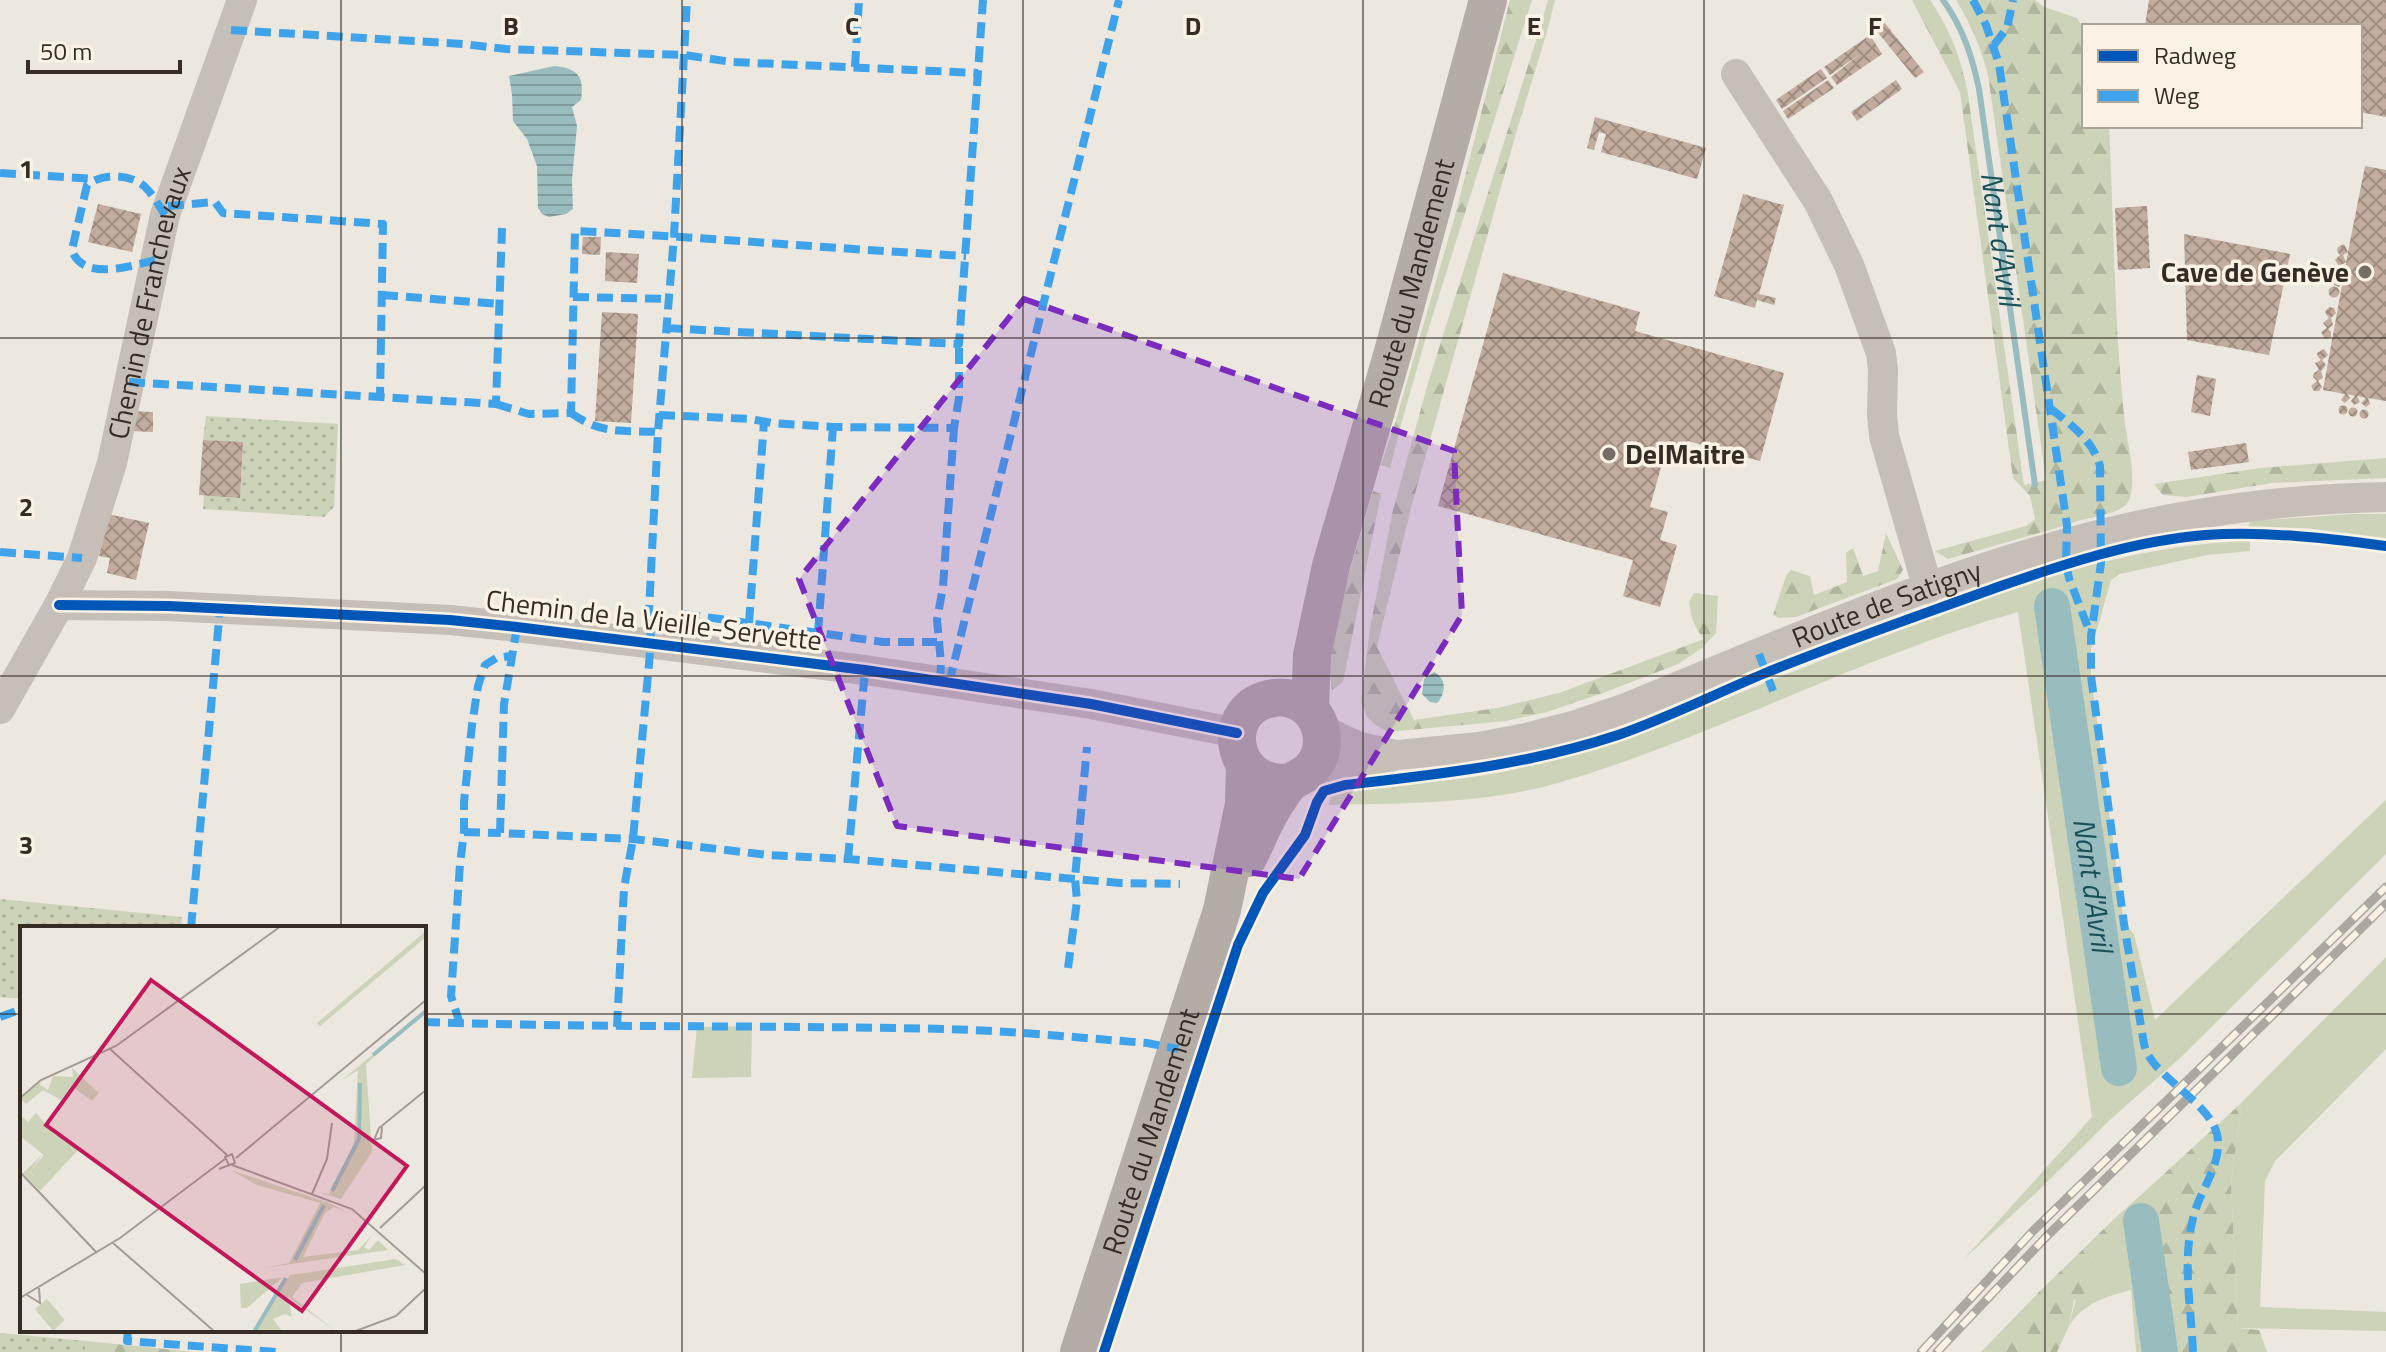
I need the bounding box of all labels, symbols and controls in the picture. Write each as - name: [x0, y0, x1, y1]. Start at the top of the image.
- text: B: [503, 6, 519, 45]
- text: C: [845, 6, 859, 45]
- text: D: [1185, 6, 1201, 45]
- text: E: [1527, 6, 1541, 45]
- text: F: [1868, 6, 1882, 45]
- scale bar: [28, 24, 180, 74]
- legend: [2082, 24, 2362, 128]
- text: 50 m: [40, 33, 92, 69]
- text: Radweg: [2154, 37, 2236, 73]
- text: Weg: [2154, 77, 2199, 113]
- text: 1: [19, 149, 33, 188]
- street label: Route du Mandement: [1356, 154, 1465, 413]
- street label: Chemin de Franchevaux: [96, 160, 202, 443]
- water label: Nant d'Avril: [1969, 169, 2034, 312]
- place label: Cave de Genève: [2161, 250, 2349, 293]
- marker: Cave de Genève: [2356, 263, 2374, 281]
- place label: DelMaitre: [1625, 432, 1745, 475]
- marker: DelMaitre: [1600, 445, 1618, 463]
- text: 2: [19, 487, 33, 526]
- street label: Route de Satigny: [1785, 548, 1987, 659]
- street label: Chemin de la Vieille-Servette: [484, 578, 825, 661]
- water label: Nant d'Avril: [2061, 815, 2126, 958]
- text: 3: [19, 825, 33, 864]
- inset map: [20, 926, 426, 1332]
- street label: Route du Mandement: [1090, 1002, 1210, 1260]

